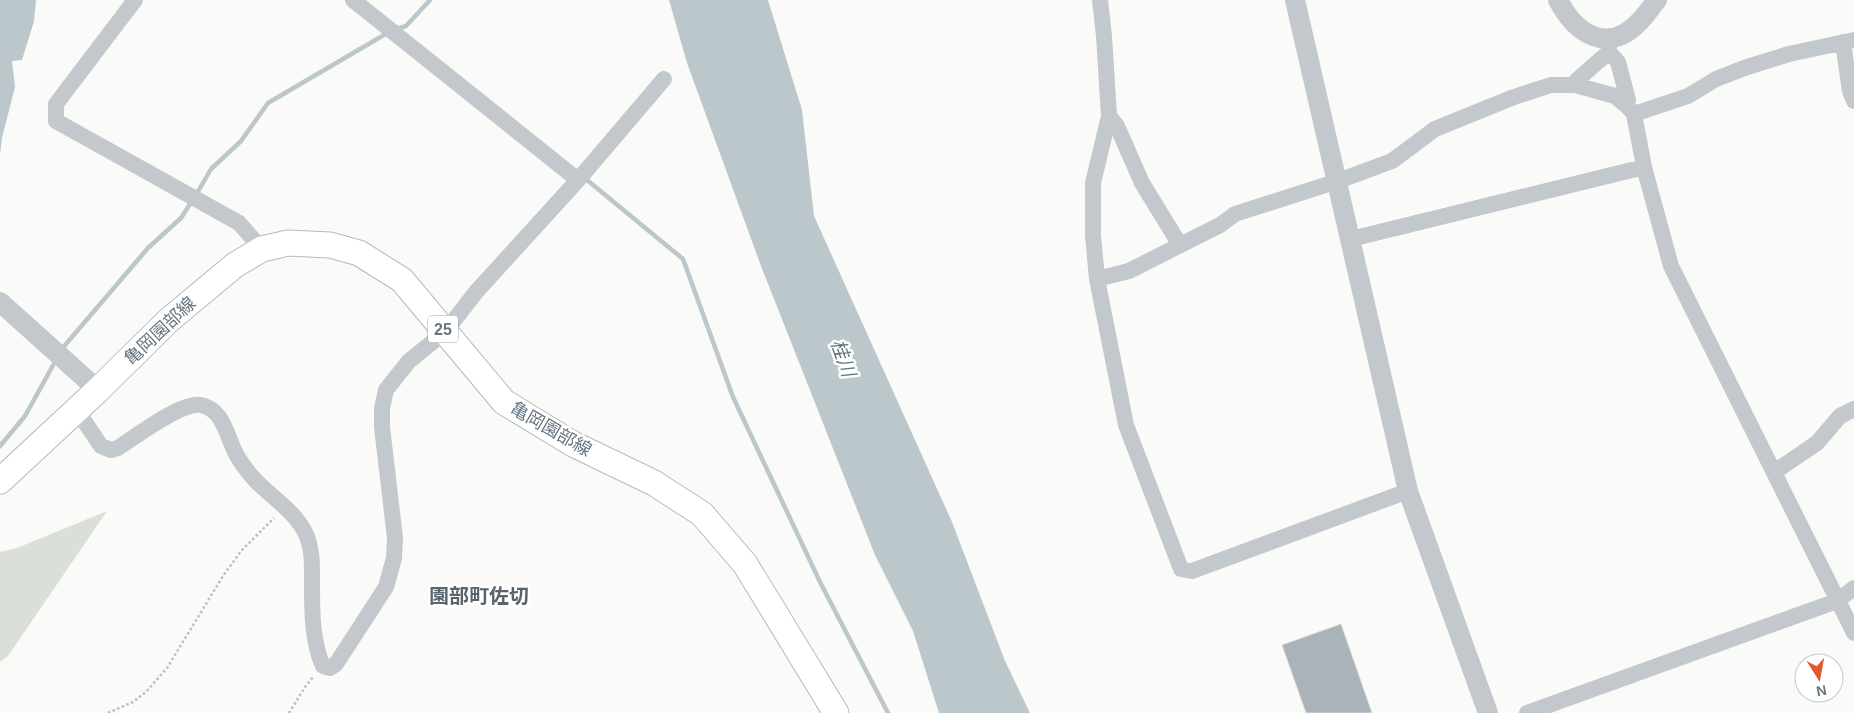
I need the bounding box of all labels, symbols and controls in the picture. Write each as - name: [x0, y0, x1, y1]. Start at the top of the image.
- street label: 亀岡園部線: [120, 293, 200, 369]
- road number: 25: [428, 316, 458, 342]
- water label: 桂川: [827, 337, 860, 381]
- street label: 亀岡園部線: [507, 398, 595, 460]
- district label: 園部町佐切: [429, 585, 529, 607]
- north arrow: [1794, 653, 1844, 703]
- text: N: [1815, 682, 1828, 700]

